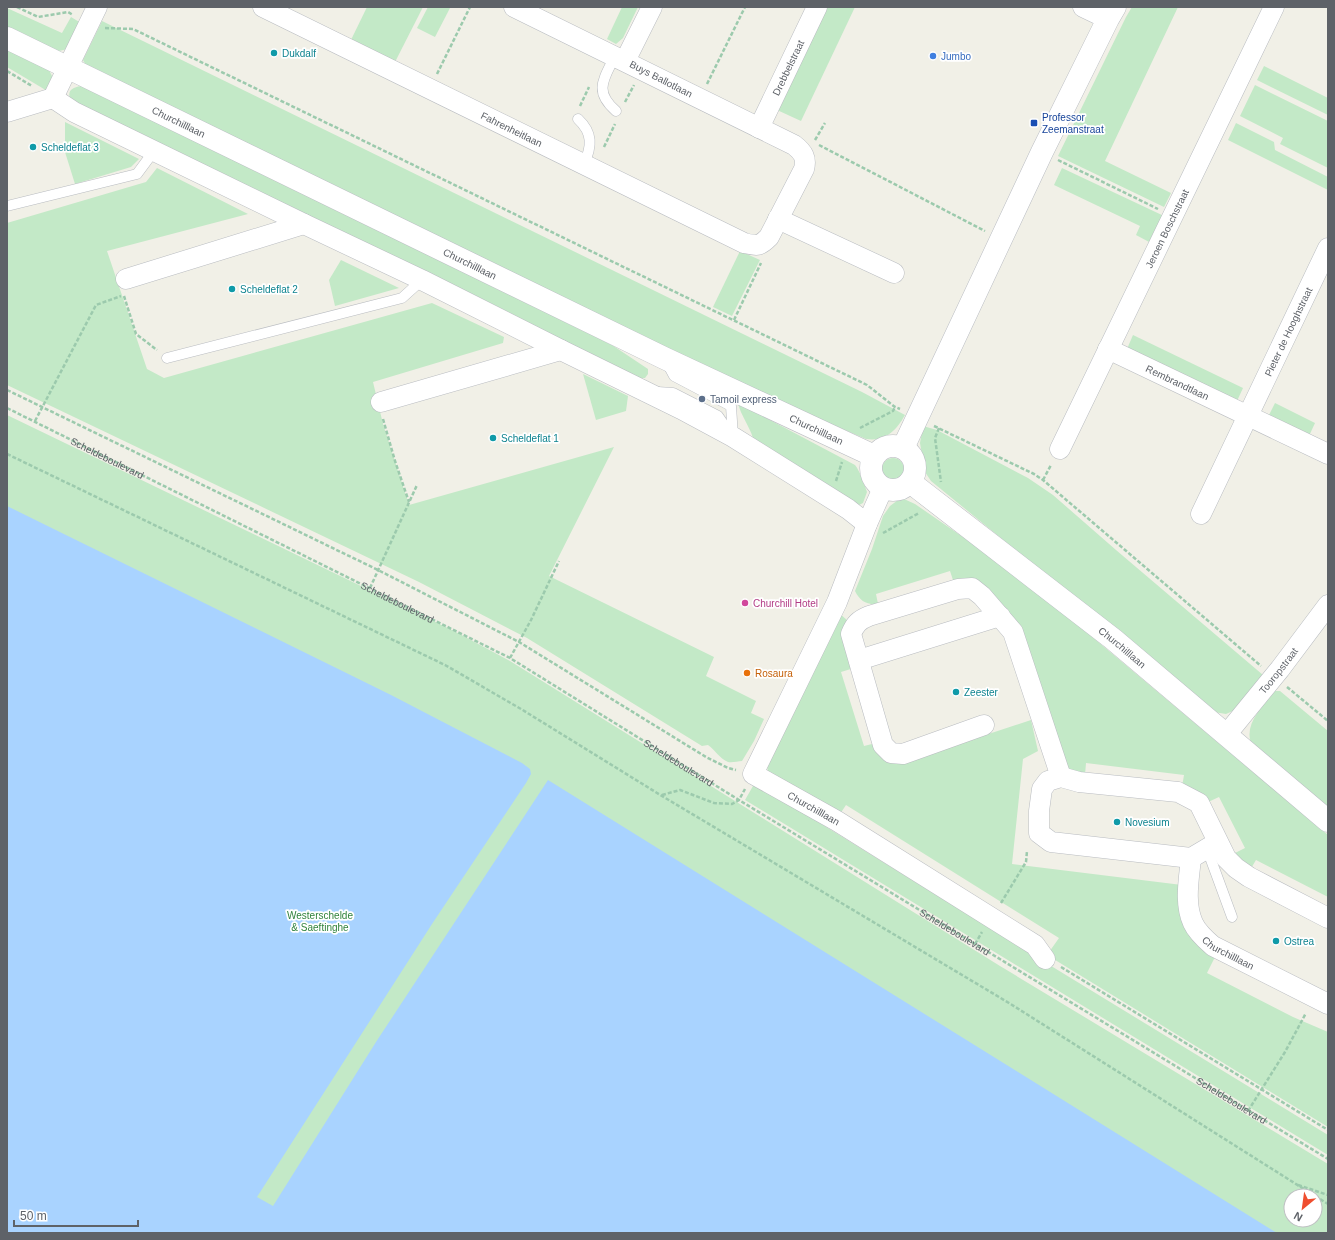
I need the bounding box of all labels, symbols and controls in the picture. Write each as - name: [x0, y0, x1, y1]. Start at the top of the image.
- street label: Drebbelstraat: [770, 38, 806, 97]
- marker: Dukdalf: [269, 48, 279, 58]
- place label: Dukdalf: [282, 48, 316, 59]
- marker: Jumbo: [928, 51, 938, 61]
- place label: Jumbo: [941, 51, 971, 62]
- street label: Buys Ballotlaan: [628, 58, 694, 100]
- street label: Churchilllaan: [150, 104, 207, 139]
- street label: Fahrenheitlaan: [479, 109, 544, 149]
- place label: Professor Zeemanstraat: [1042, 112, 1104, 135]
- marker: Professor Zeemanstraat: [1029, 118, 1039, 128]
- marker: Scheldeflat 3: [28, 142, 38, 152]
- place label: Scheldeflat 3: [41, 142, 99, 153]
- street label: Jeroen Boschstraat: [1143, 187, 1191, 270]
- street label: Churchilllaan: [442, 246, 498, 281]
- marker: Scheldeflat 2: [227, 284, 237, 294]
- place label: Scheldeflat 2: [240, 284, 298, 295]
- street label: Pieter de Hooghstraat: [1262, 285, 1314, 378]
- street label: Rembrandtlaan: [1144, 362, 1211, 402]
- marker: Tamoil express: [697, 394, 707, 404]
- place label: Tamoil express: [710, 394, 777, 405]
- street label: Churchilllaan: [788, 412, 845, 446]
- marker: Scheldeflat 1: [488, 433, 498, 443]
- place label: Scheldeflat 1: [501, 433, 559, 444]
- street label: Scheldeboulevard: [69, 435, 146, 481]
- street label: Scheldeboulevard: [359, 579, 436, 625]
- marker: Churchill Hotel: [740, 598, 750, 608]
- place label: Churchill Hotel: [753, 598, 818, 609]
- street label: Churchilllaan: [1097, 625, 1148, 670]
- street label: Tooropstraat: [1257, 645, 1300, 696]
- marker: Rosaura: [742, 668, 752, 678]
- place label: Rosaura: [755, 668, 793, 679]
- marker: Zeester: [951, 687, 961, 697]
- place label: Zeester: [964, 687, 999, 698]
- street label: Scheldeboulevard: [642, 737, 715, 788]
- street label: Churchilllaan: [786, 789, 842, 827]
- marker: Novesium: [1112, 817, 1122, 827]
- place label: Novesium: [1125, 817, 1169, 828]
- street label: Scheldeboulevard: [918, 906, 992, 957]
- park label: Westerschelde & Saeftinghe: [287, 910, 353, 933]
- street label: Churchilllaan: [1200, 934, 1256, 971]
- marker: Ostrea: [1271, 936, 1281, 946]
- place label: Ostrea: [1284, 936, 1314, 947]
- street label: Scheldeboulevard: [1194, 1075, 1269, 1126]
- north arrow: [1283, 1188, 1323, 1228]
- scale bar: [14, 1202, 138, 1228]
- text: 50 m: [20, 1209, 47, 1223]
- text: N: [1292, 1210, 1305, 1224]

